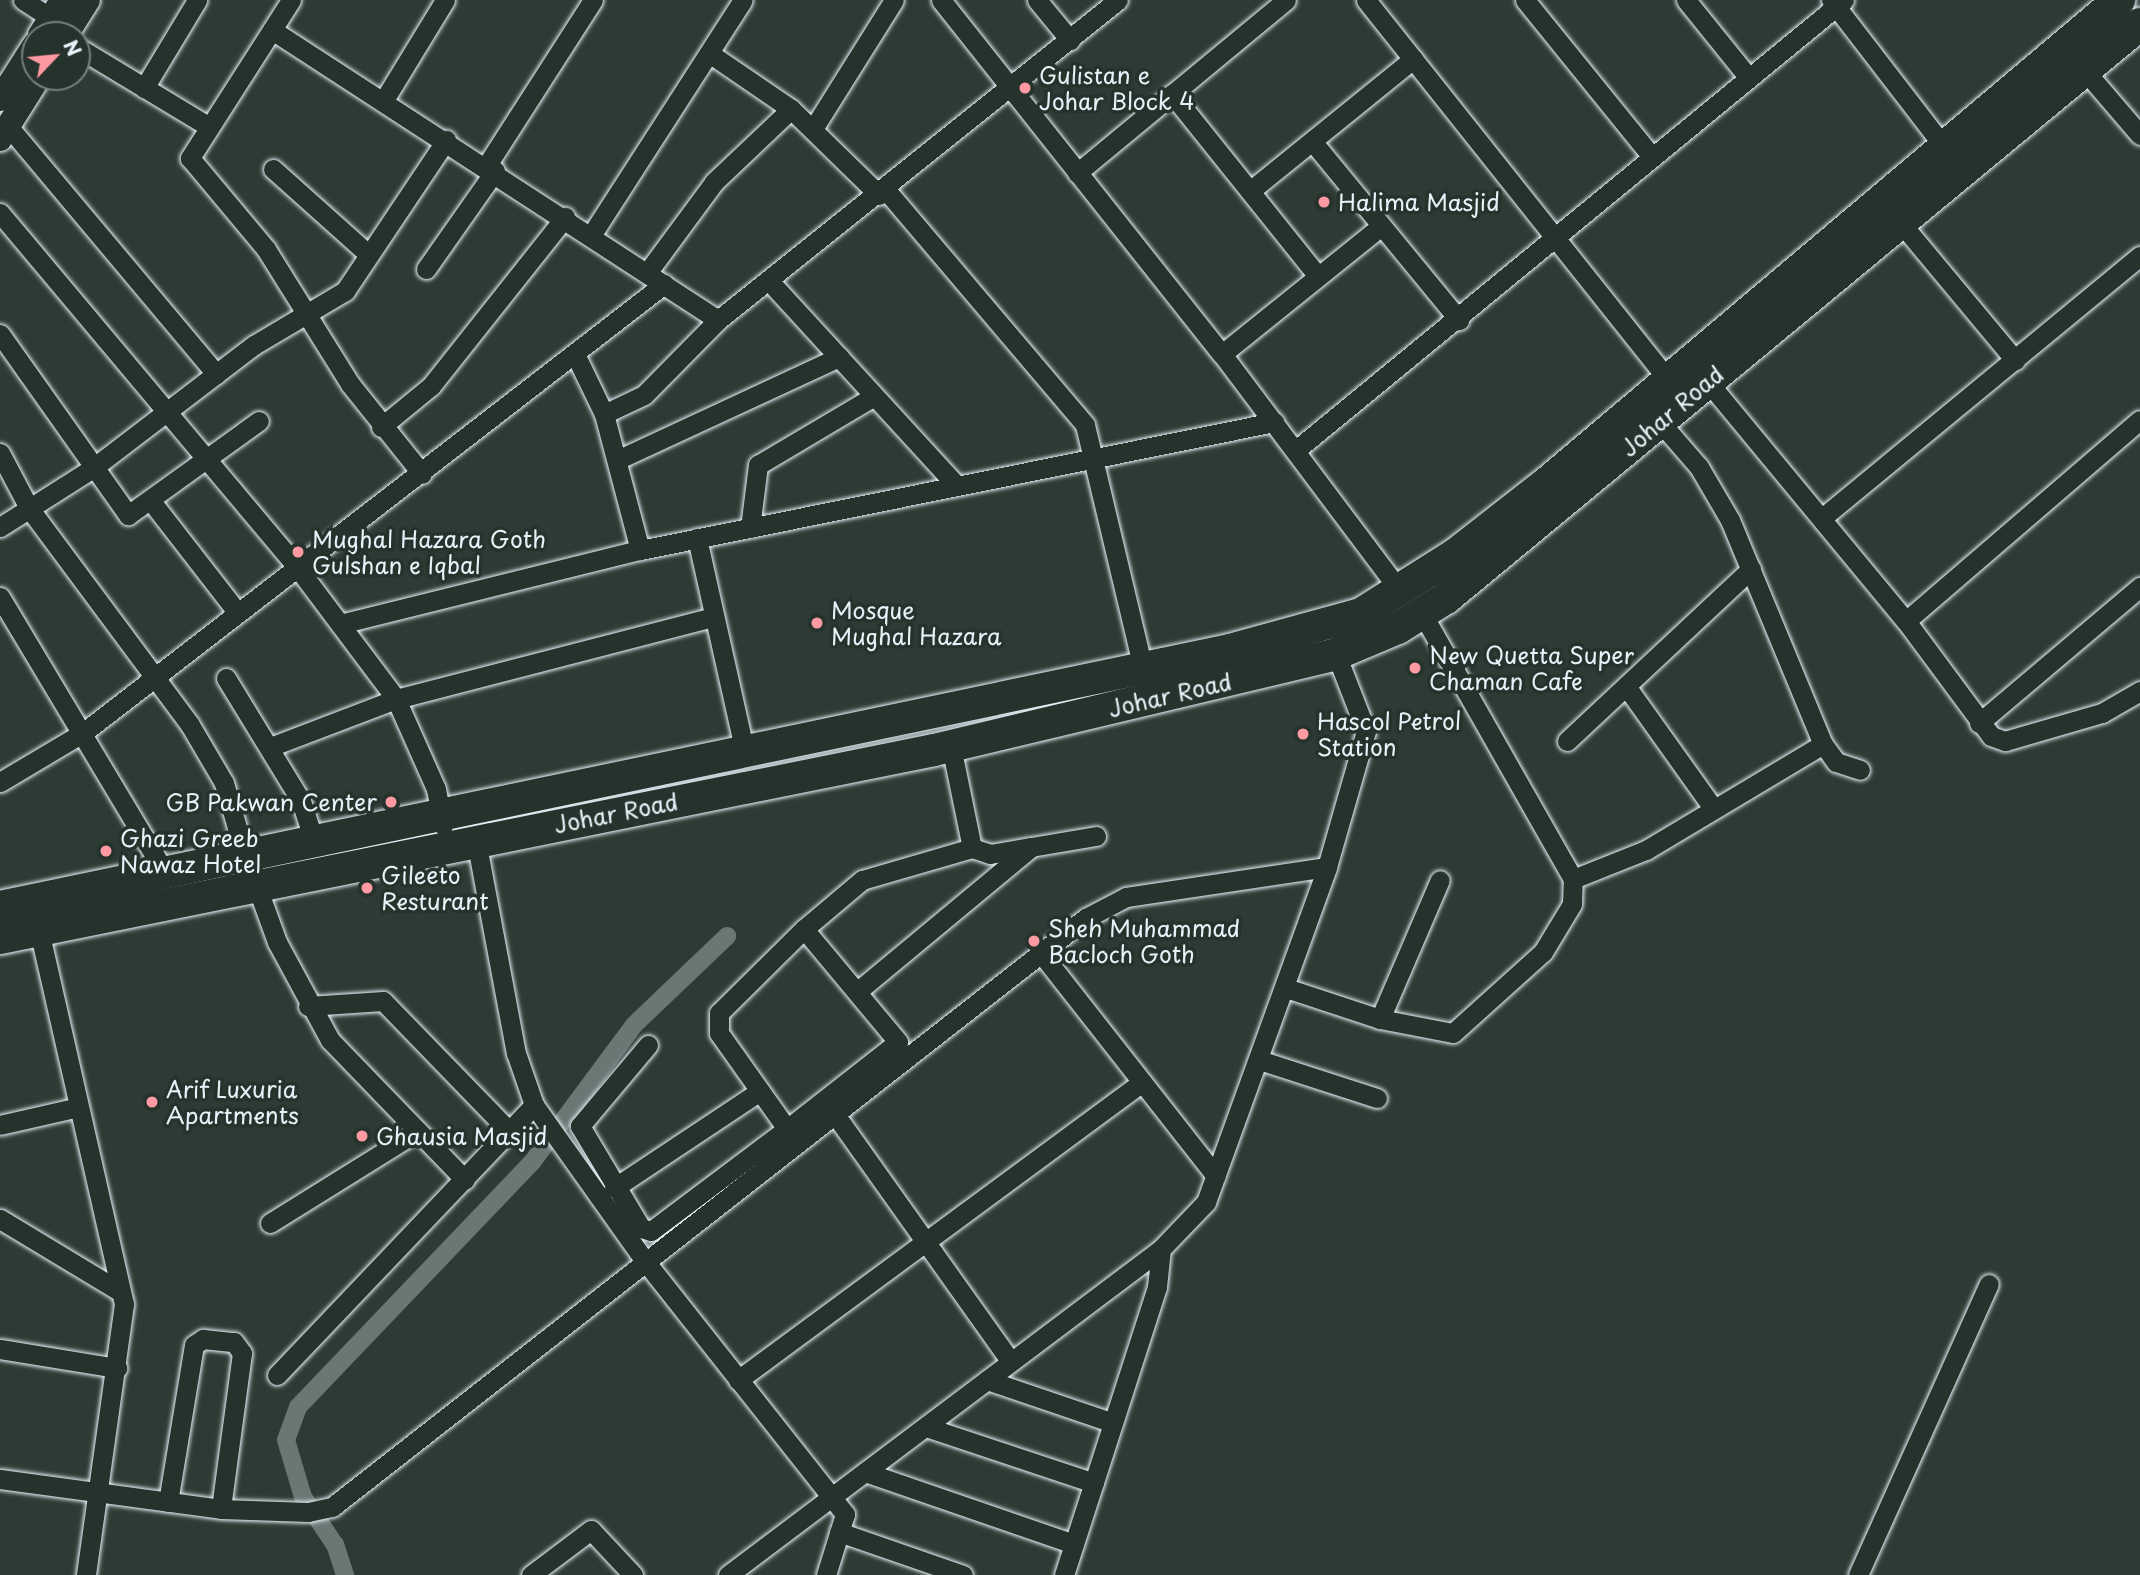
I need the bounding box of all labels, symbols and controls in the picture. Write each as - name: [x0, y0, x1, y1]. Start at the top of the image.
- north arrow: [21, 21, 91, 91]
- text: N: [57, 35, 89, 61]
- place label: Gulistan e Johar Block 4: [1039, 61, 1193, 115]
- marker: Gulistan e Johar Block 4: [1017, 80, 1033, 96]
- place label: Halima Masjid: [1338, 188, 1500, 216]
- marker: Halima Masjid: [1316, 194, 1332, 210]
- street label: Johar Road: [1615, 360, 1729, 462]
- place label: Mughal Hazara Goth Gulshan e Iqbal: [312, 525, 546, 579]
- marker: Mughal Hazara Goth Gulshan e Iqbal: [290, 544, 306, 560]
- place label: Mosque Mughal Hazara: [831, 596, 1001, 650]
- marker: Mosque Mughal Hazara: [809, 615, 825, 631]
- place label: New Quetta Super Chaman Cafe: [1429, 641, 1635, 695]
- marker: New Quetta Super Chaman Cafe: [1407, 660, 1423, 676]
- street label: Johar Road: [1105, 667, 1235, 723]
- place label: Hascol Petrol Station: [1317, 707, 1462, 761]
- marker: Hascol Petrol Station: [1295, 726, 1311, 742]
- street label: Johar Road: [551, 787, 681, 839]
- place label: GB Pakwan Center: [166, 788, 377, 816]
- marker: GB Pakwan Center: [383, 794, 399, 810]
- place label: Ghazi Greeb Nawaz Hotel: [120, 824, 262, 878]
- marker: Ghazi Greeb Nawaz Hotel: [98, 843, 114, 859]
- place label: Gileeto Resturant: [381, 861, 489, 915]
- marker: Gileeto Resturant: [359, 880, 375, 896]
- place label: Sheh Muhammad Bacloch Goth: [1048, 914, 1242, 968]
- marker: Sheh Muhammad Bacloch Goth: [1026, 933, 1042, 949]
- place label: Arif Luxuria Apartments: [166, 1075, 299, 1129]
- marker: Arif Luxuria Apartments: [144, 1094, 160, 1110]
- place label: Ghausia Masjid: [376, 1122, 547, 1150]
- marker: Ghausia Masjid: [354, 1128, 370, 1144]

